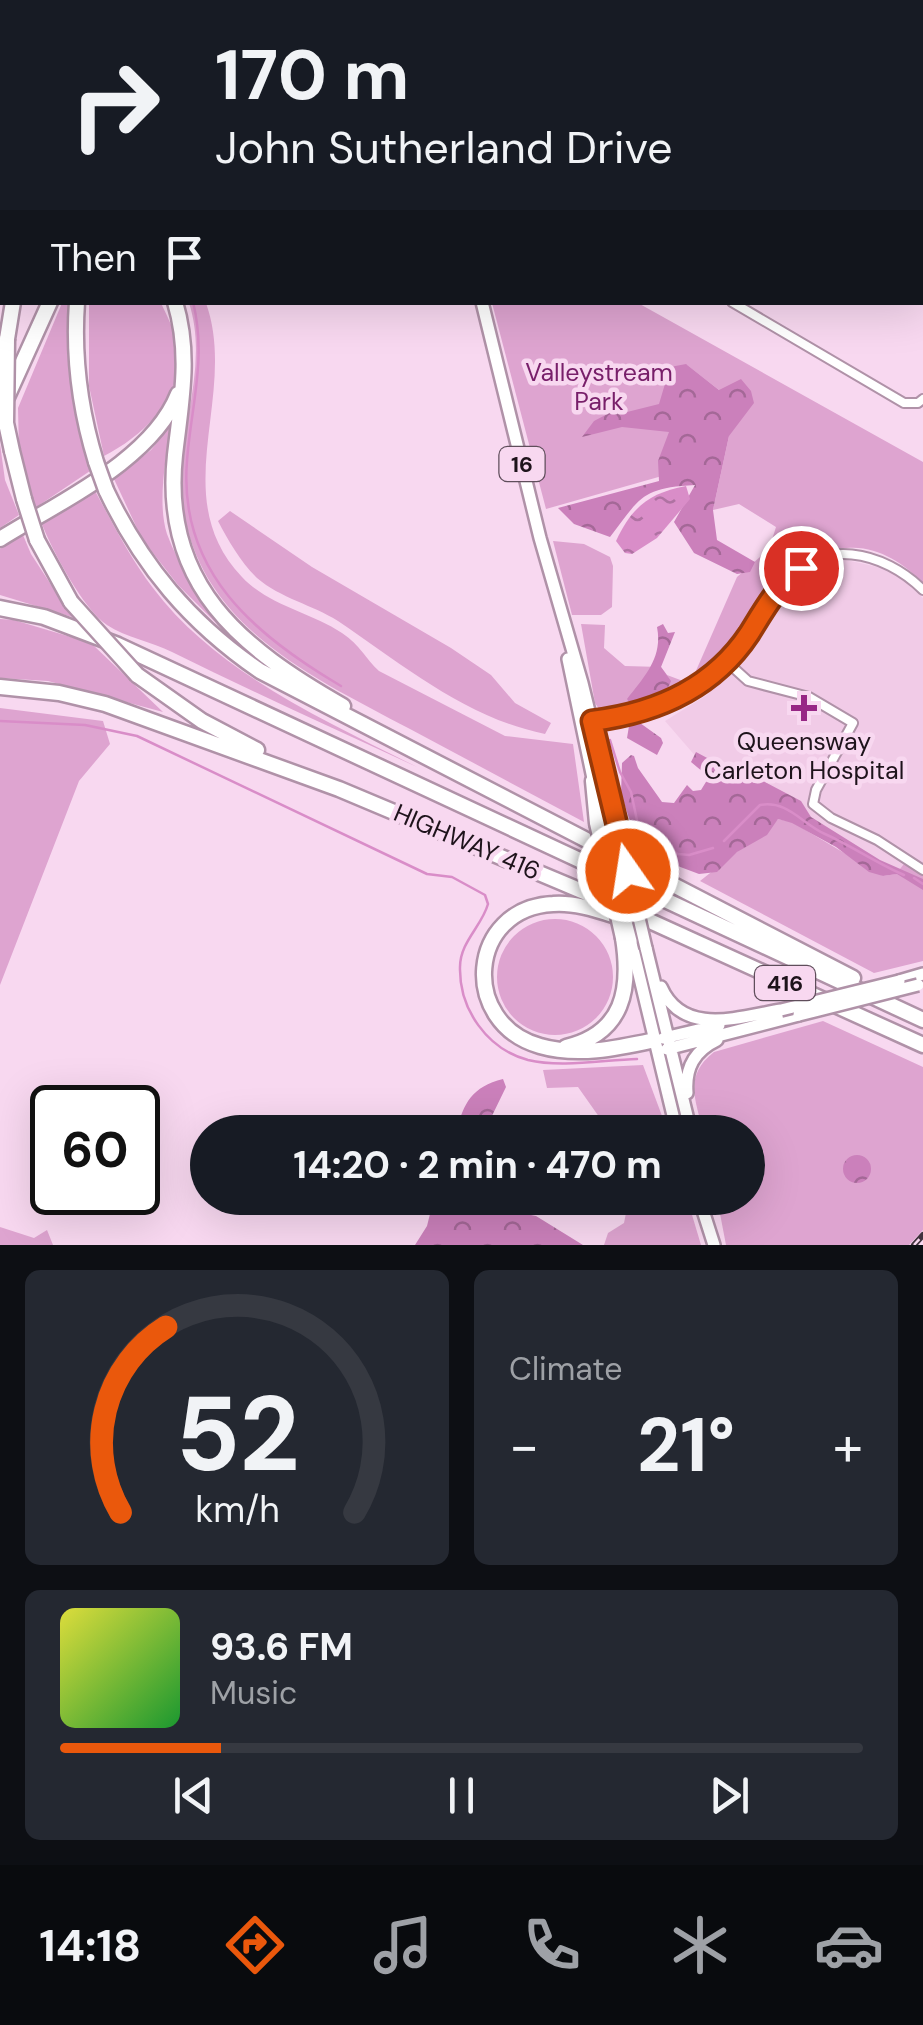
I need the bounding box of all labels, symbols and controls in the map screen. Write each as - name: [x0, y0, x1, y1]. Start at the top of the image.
- text: 170 m: [215, 30, 409, 121]
- icon: right: [50, 40, 180, 170]
- text: John Sutherland Drive: [215, 118, 673, 177]
- icon: arrive: [157, 230, 212, 285]
- text: Then: [50, 233, 137, 283]
- park label: Valleystream Park: [525, 356, 673, 418]
- road number: 16: [500, 447, 544, 481]
- pin: [759, 526, 844, 611]
- icon: arrive: [774, 541, 829, 596]
- marker: Queensway Carleton Hospital: [791, 695, 817, 721]
- place label: Queensway Carleton Hospital: [704, 725, 904, 787]
- street label: HIGHWAY 416: [389, 796, 545, 888]
- position arrow: [576, 819, 680, 923]
- road number: 416: [755, 966, 815, 1000]
- speed limit sign: 60: [30, 1085, 160, 1215]
- text: 14:20 · 2 min · 470 m: [293, 1140, 662, 1190]
- text: Climate: [509, 1348, 623, 1390]
- text: 52: [175, 1367, 299, 1502]
- text: 21°: [637, 1397, 735, 1494]
- text: −: [509, 1410, 539, 1482]
- text: +: [833, 1410, 863, 1482]
- text: km/h: [195, 1487, 279, 1533]
- text: 93.6 FM: [210, 1622, 353, 1672]
- text: Music: [210, 1672, 297, 1714]
- icon: previous: [166, 1768, 221, 1823]
- icon: pause: [434, 1768, 489, 1823]
- icon: next: [702, 1768, 757, 1823]
- icon: directions: [220, 1910, 290, 1980]
- icon: music: [368, 1910, 438, 1980]
- icon: phone: [517, 1910, 587, 1980]
- icon: climate: [665, 1910, 735, 1980]
- icon: car: [814, 1910, 884, 1980]
- text: 14:18: [39, 1916, 141, 1975]

